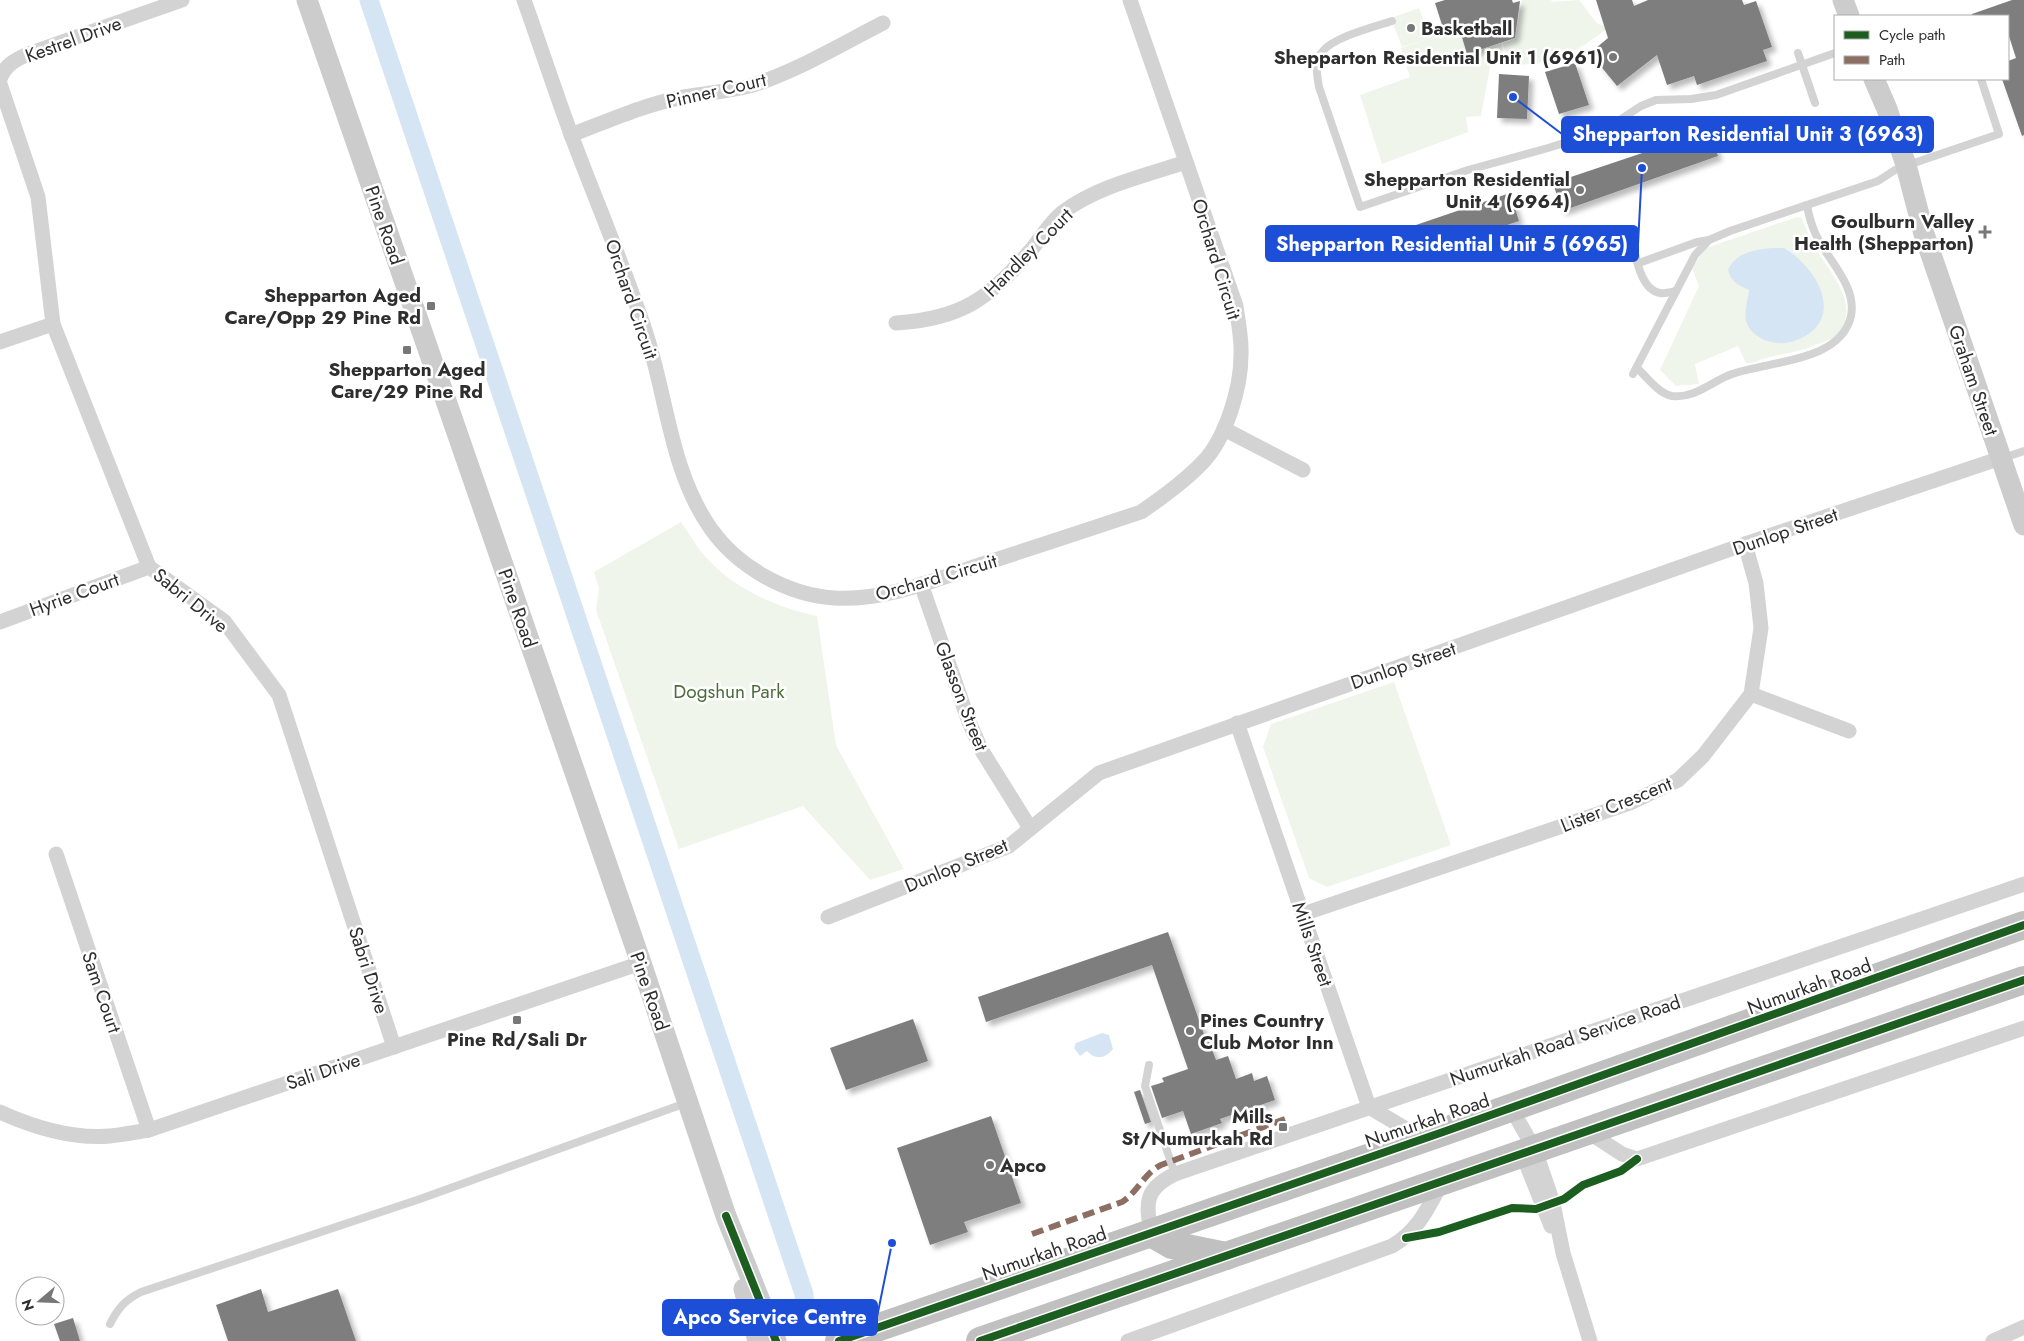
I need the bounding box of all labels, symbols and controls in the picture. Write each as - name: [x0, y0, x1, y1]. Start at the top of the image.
- street label: Kestrel Drive: [21, 10, 125, 69]
- place label: Basketball: [1421, 15, 1512, 42]
- legend: [1834, 15, 2009, 80]
- marker: Basketball: [1405, 22, 1417, 34]
- text: Cycle path: [1879, 24, 1946, 46]
- place label: Shepparton Residential Unit 1 (6961): [1274, 44, 1603, 71]
- text: Path: [1879, 49, 1905, 71]
- marker: Shepparton Residential Unit 1 (6961): [1607, 51, 1619, 63]
- street label: Pinner Court: [664, 66, 769, 115]
- callout: Shepparton Residential Unit 3 (6963): [1562, 117, 1933, 152]
- text: Shepparton Residential Unit 3 (6963): [1572, 120, 1924, 149]
- place label: Shepparton Residential Unit 4 (6964): [1364, 166, 1570, 215]
- street label: Pine Road: [358, 182, 411, 268]
- marker: Shepparton Residential Unit 4 (6964): [1574, 184, 1586, 196]
- street label: Orchard Circuit: [1185, 195, 1248, 323]
- street label: Handley Court: [978, 202, 1079, 303]
- place label: Goulburn Valley Health (Shepparton): [1794, 208, 1975, 257]
- marker: Goulburn Valley Health (Shepparton): [1978, 225, 1992, 239]
- callout: Shepparton Residential Unit 5 (6965): [1266, 226, 1638, 261]
- text: Shepparton Residential Unit 5 (6965): [1276, 230, 1628, 259]
- street label: Orchard Circuit: [598, 236, 665, 363]
- place label: Shepparton Aged Care/Opp 29 Pine Rd: [224, 282, 421, 331]
- marker: Shepparton Aged Care/Opp 29 Pine Rd: [425, 300, 437, 312]
- street label: Graham Street: [1942, 321, 2005, 440]
- marker: Shepparton Aged Care/29 Pine Rd: [401, 344, 413, 356]
- place label: Shepparton Aged Care/29 Pine Rd: [328, 356, 486, 405]
- street label: Dunlop Street: [1729, 501, 1842, 562]
- street label: Orchard Circuit: [872, 547, 1000, 608]
- street label: Sabri Drive: [147, 562, 234, 639]
- street label: Pine Road: [491, 565, 544, 651]
- street label: Hyrie Court: [26, 566, 123, 623]
- street label: Dunlop Street: [1347, 635, 1460, 696]
- street label: Glasson Street: [928, 638, 995, 755]
- park label: Dogshun Park: [673, 678, 785, 705]
- street label: Lister Crescent: [1557, 770, 1676, 839]
- street label: Dunlop Street: [901, 831, 1012, 899]
- street label: Mills Street: [1285, 898, 1340, 990]
- street label: Sabri Drive: [342, 923, 395, 1017]
- street label: Sam Court: [75, 948, 128, 1037]
- street label: Pine Road: [623, 948, 676, 1034]
- street label: Numurkah Road: [1743, 952, 1875, 1021]
- street label: Numurkah Road Service Road: [1446, 988, 1684, 1093]
- place label: Pines Country Club Motor Inn: [1200, 1007, 1334, 1056]
- marker: Pine Rd/Sali Dr: [511, 1014, 523, 1026]
- marker: Pines Country Club Motor Inn: [1184, 1025, 1196, 1037]
- place label: Pine Rd/Sali Dr: [447, 1026, 587, 1053]
- street label: Sali Drive: [282, 1046, 364, 1097]
- street label: Numurkah Road: [1361, 1087, 1493, 1154]
- place label: Mills St/Numurkah Rd: [1121, 1103, 1273, 1152]
- marker: Mills St/Numurkah Rd: [1277, 1121, 1289, 1133]
- place label: Apco: [999, 1152, 1046, 1179]
- marker: Apco: [984, 1159, 996, 1171]
- street label: Numurkah Road: [978, 1220, 1110, 1287]
- north arrow: [15, 1276, 65, 1326]
- text: N: [16, 1297, 39, 1314]
- callout: Apco Service Centre: [663, 1300, 877, 1335]
- text: Apco Service Centre: [672, 1303, 867, 1332]

